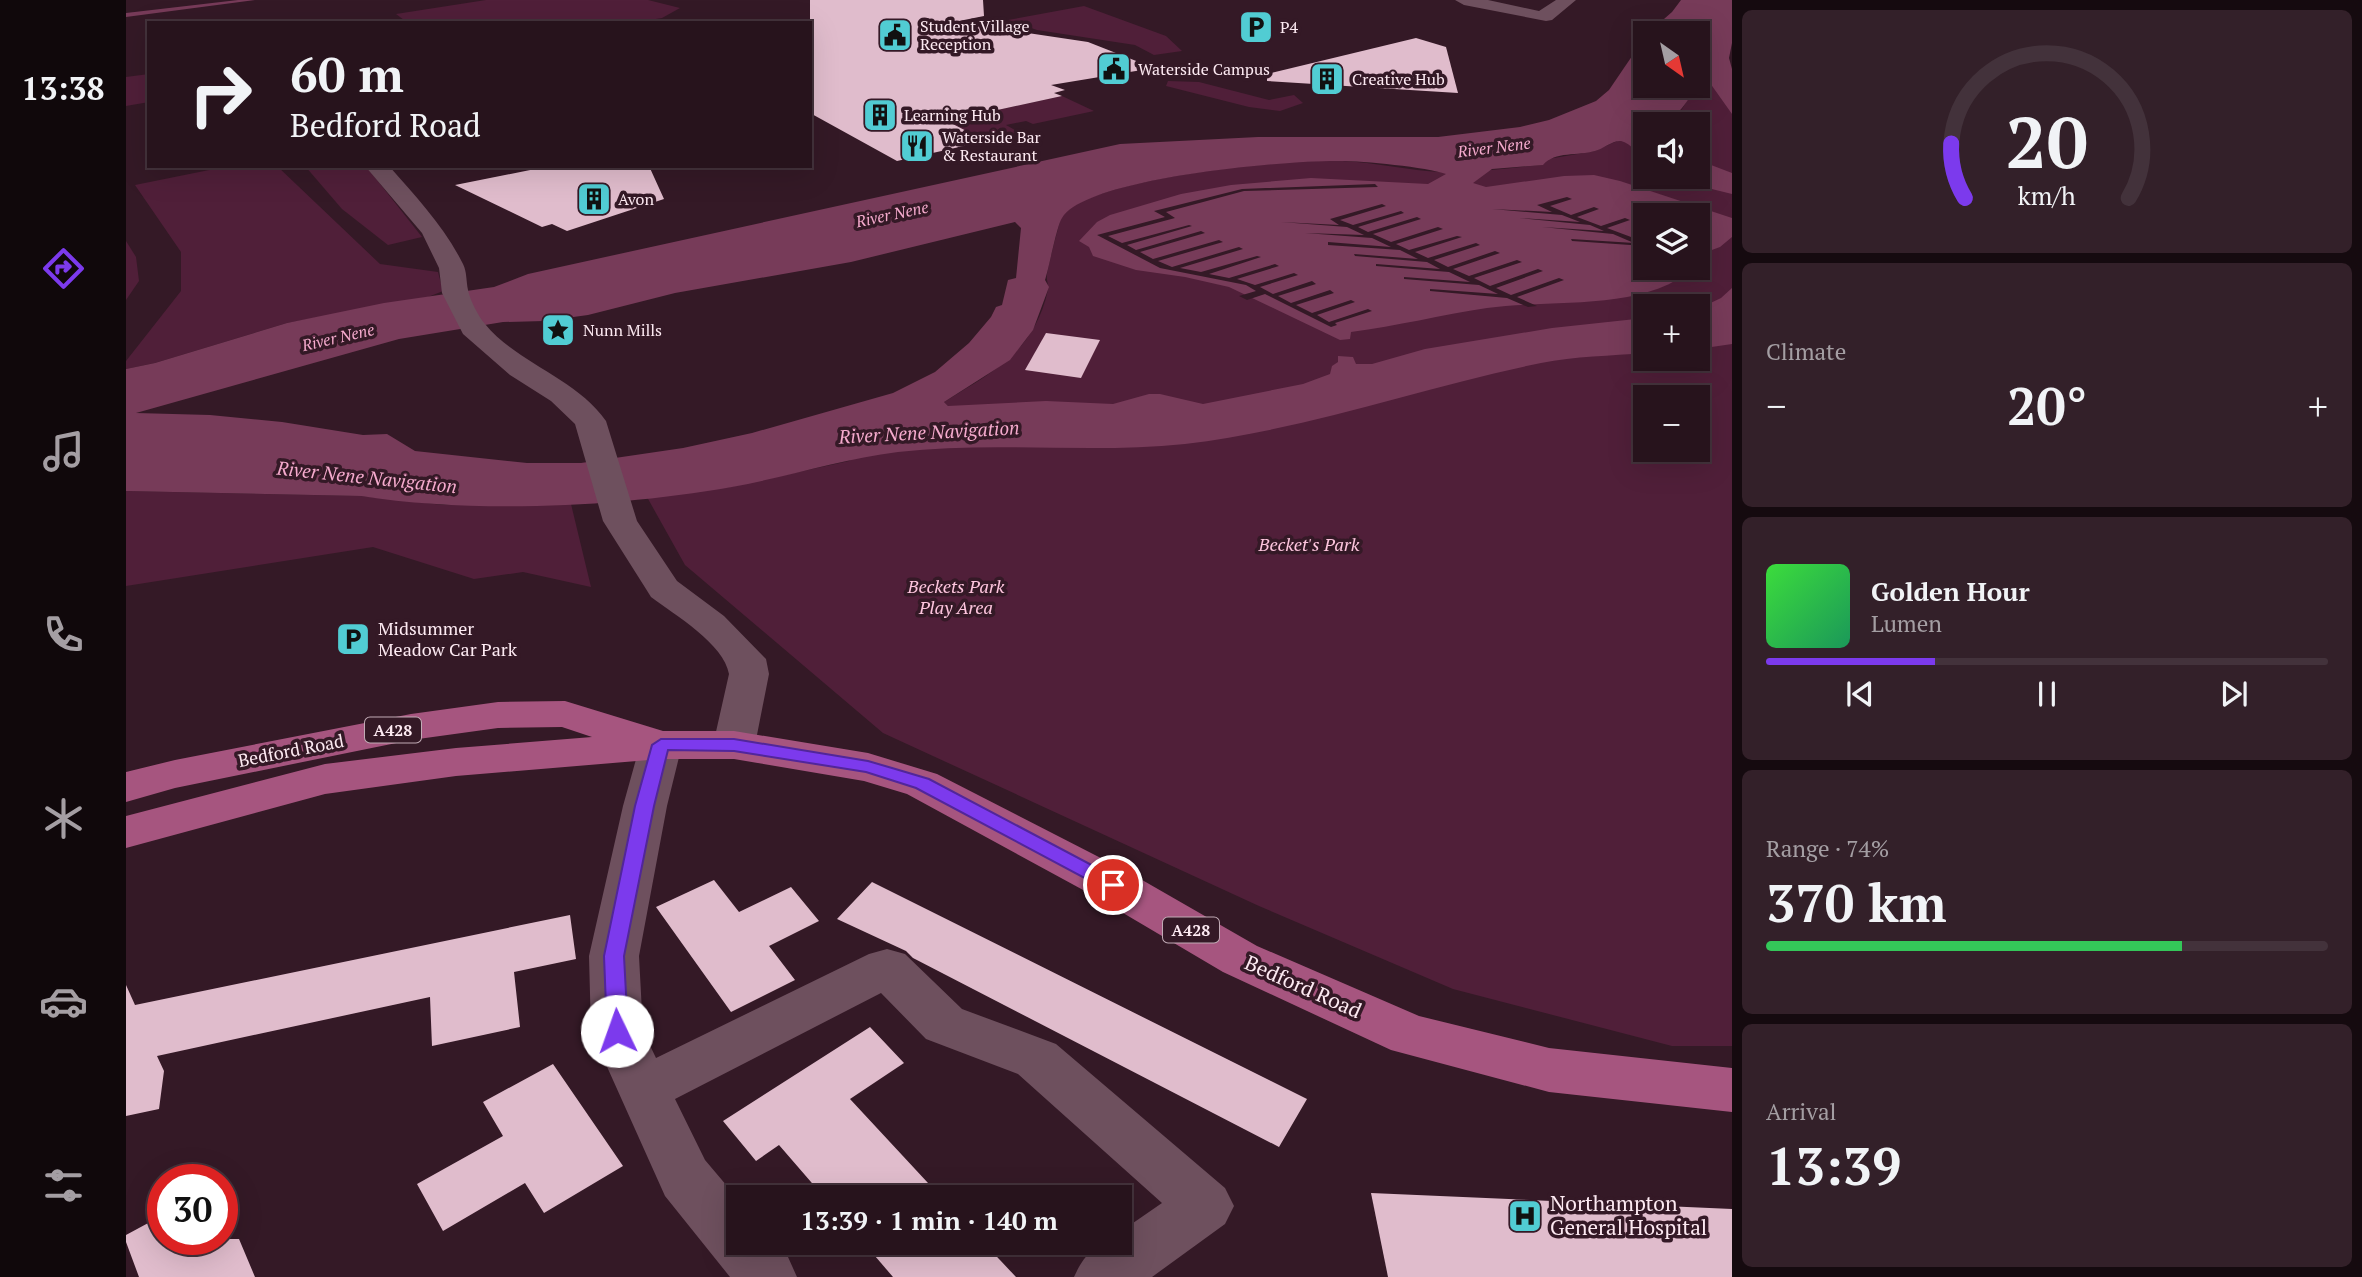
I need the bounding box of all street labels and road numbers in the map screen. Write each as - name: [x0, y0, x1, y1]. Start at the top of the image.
- road number: A428: [365, 718, 421, 743]
- street label: Bedford Road: [236, 728, 346, 772]
- road number: A428: [1163, 918, 1219, 942]
- street label: Bedford Road: [1241, 948, 1367, 1024]

